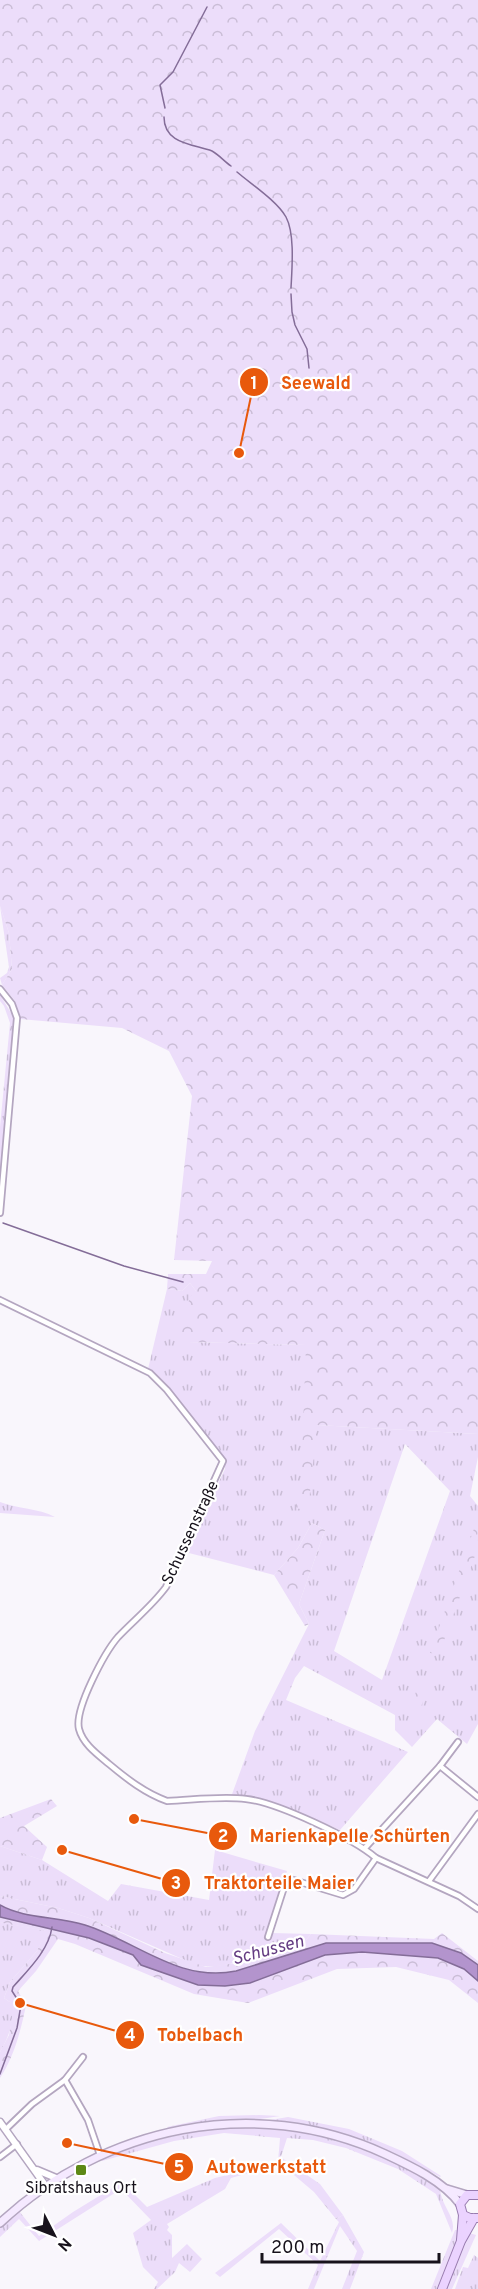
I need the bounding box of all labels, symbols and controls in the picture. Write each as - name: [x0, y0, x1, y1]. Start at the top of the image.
- callout: Seewald: [239, 364, 363, 400]
- text: 1: [250, 373, 258, 396]
- text: Seewald: [281, 373, 351, 396]
- street label: Schussenstraße: [158, 1478, 224, 1588]
- callout: Marienkapelle Schürten: [208, 1818, 463, 1854]
- text: 2: [217, 1826, 229, 1849]
- text: Marienkapelle Schürten: [250, 1826, 450, 1849]
- callout: Traktorteile Maier: [161, 1865, 366, 1901]
- text: 3: [171, 1873, 181, 1896]
- text: Traktorteile Maier: [204, 1873, 355, 1896]
- water label: Schussen: [230, 1930, 307, 1972]
- callout: Tobelbach: [115, 2017, 255, 2053]
- text: 4: [124, 2025, 136, 2048]
- text: Tobelbach: [157, 2025, 243, 2048]
- callout: Autowerkstatt: [164, 2149, 338, 2185]
- text: 5: [174, 2157, 185, 2180]
- text: Autowerkstatt: [206, 2157, 326, 2180]
- marker: Sibratshaus Ort: [74, 2163, 88, 2177]
- place label: Sibratshaus Ort: [25, 2179, 137, 2199]
- north arrow: [24, 2205, 84, 2265]
- scale bar: [262, 2226, 439, 2264]
- text: N: [52, 2233, 75, 2255]
- text: 200 m: [271, 2237, 324, 2260]

